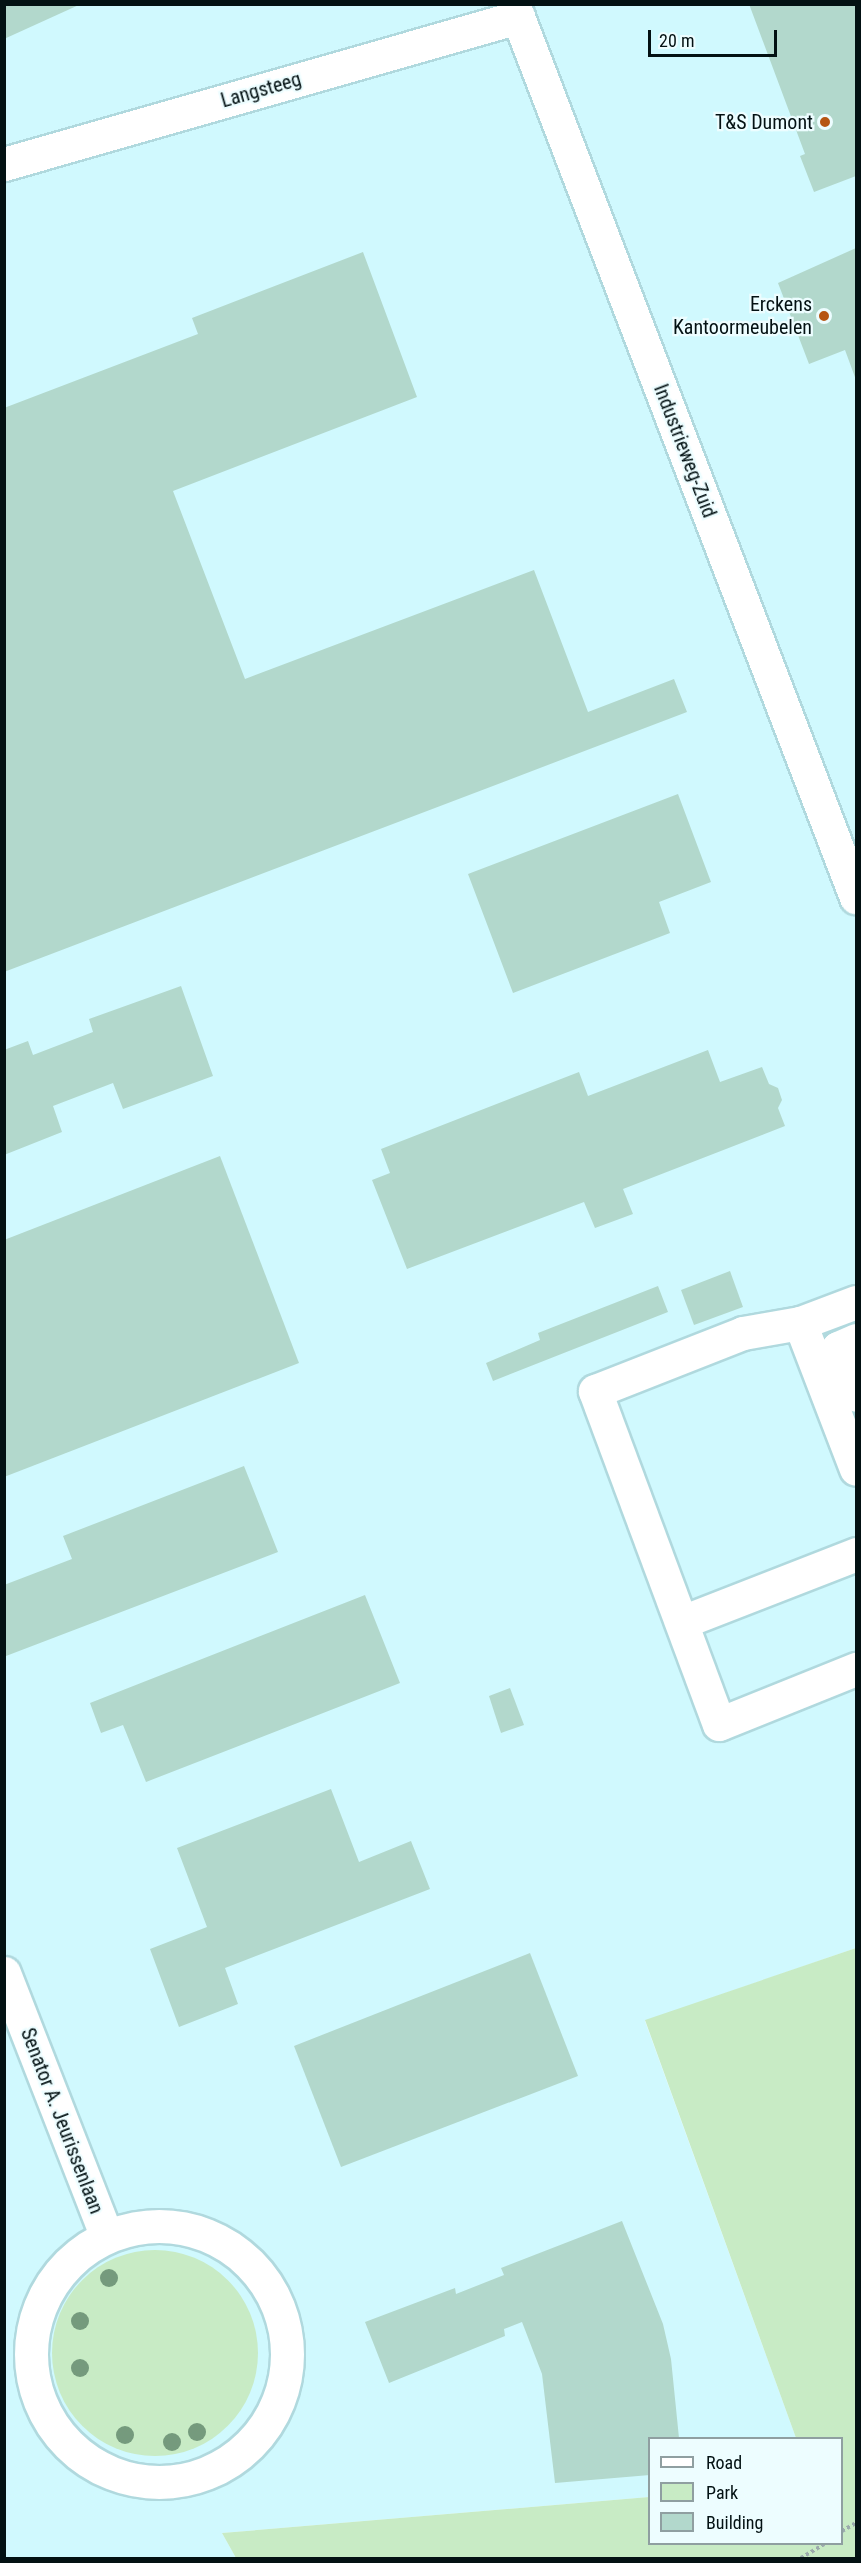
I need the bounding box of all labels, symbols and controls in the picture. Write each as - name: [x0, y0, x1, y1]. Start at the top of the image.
- scale bar: [651, 18, 780, 56]
- text: 20 m: [659, 30, 694, 51]
- street label: Langsteeg: [218, 67, 304, 113]
- place label: T&S Dumont: [715, 110, 813, 134]
- marker: T&S Dumont: [818, 115, 832, 129]
- place label: Erckens Kantoormeubelen: [673, 292, 812, 339]
- marker: Erckens Kantoormeubelen: [817, 309, 831, 323]
- street label: Industrieweg-Zuid: [649, 381, 721, 521]
- street label: Senator A. Jeurissenlaan: [15, 2025, 109, 2217]
- legend: [648, 2437, 843, 2545]
- text: Road: [706, 2452, 742, 2473]
- text: Park: [706, 2482, 738, 2503]
- text: Building: [706, 2512, 763, 2533]

